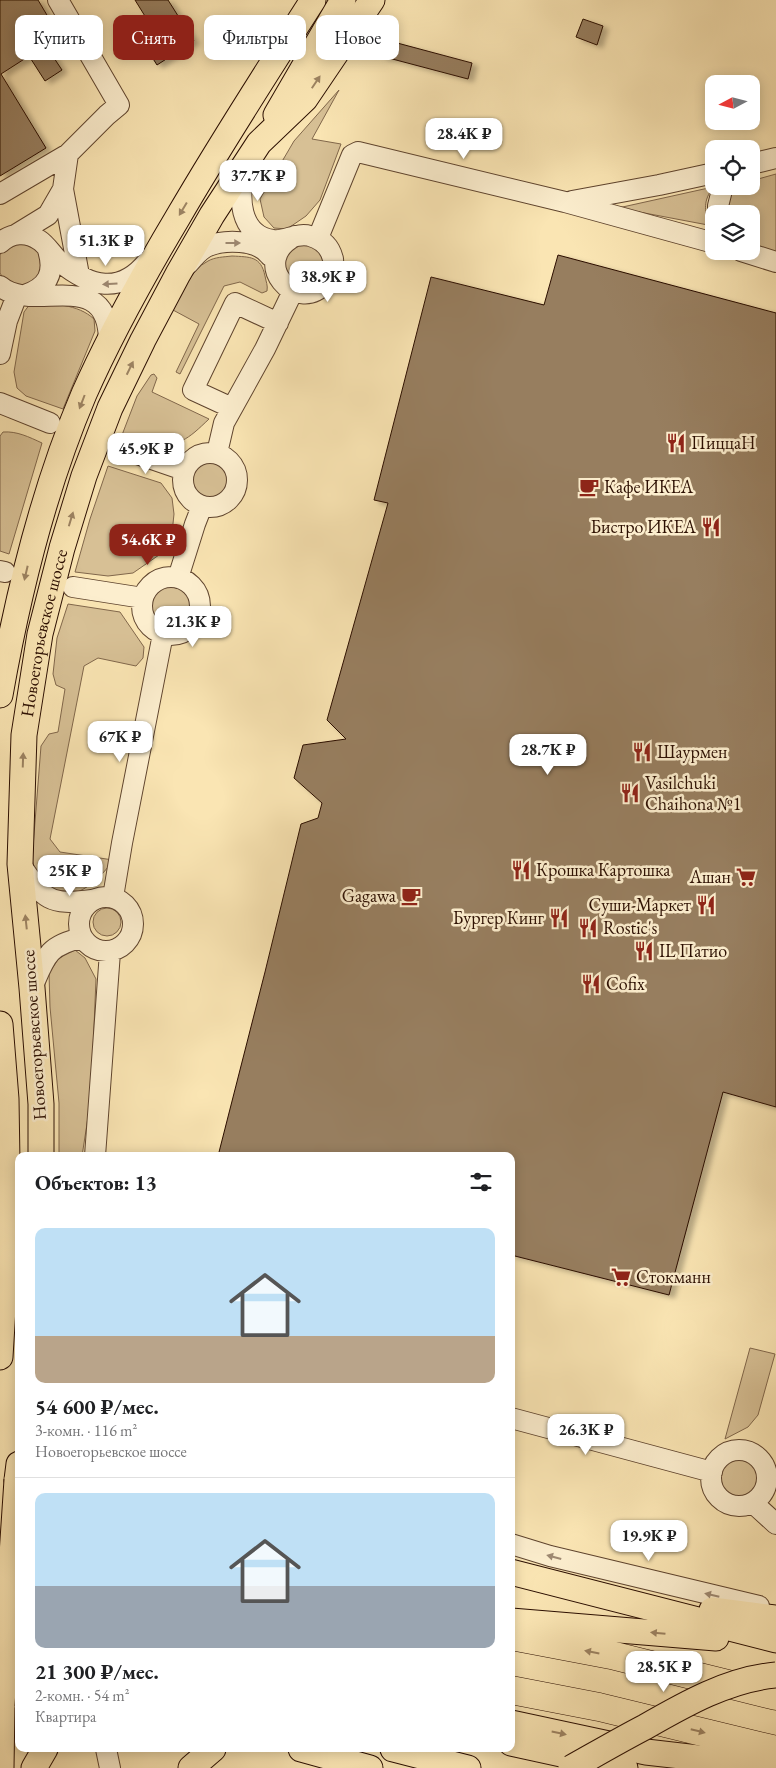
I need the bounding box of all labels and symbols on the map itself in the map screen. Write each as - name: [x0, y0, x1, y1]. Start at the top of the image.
- one-way arrow: [311, 75, 321, 89]
- north arrow: [705, 75, 760, 130]
- pin: 28.4K ₽: [418, 118, 510, 160]
- pin: 37.7K ₽: [212, 160, 304, 202]
- one-way arrow: [178, 202, 187, 215]
- pin: 51.3K ₽: [60, 224, 152, 267]
- one-way arrow: [225, 239, 241, 247]
- pin: 38.9K ₽: [282, 260, 374, 303]
- one-way arrow: [102, 280, 118, 288]
- one-way arrow: [126, 361, 134, 375]
- one-way arrow: [77, 395, 85, 409]
- place label: ПиццаН: [691, 431, 756, 454]
- pin: 45.9K ₽: [100, 432, 192, 475]
- restaurant icon: ПиццаН: [665, 432, 687, 454]
- place label: Кафе ИКЕА: [604, 475, 694, 498]
- cafe icon: Кафе ИКЕА: [578, 476, 600, 498]
- one-way arrow: [68, 512, 76, 527]
- place label: Бистро ИКЕА: [590, 515, 697, 538]
- restaurant icon: Бистро ИКЕА: [700, 516, 722, 538]
- pin: 54.6K ₽: [102, 524, 194, 566]
- street label: Новоегорьевское шоссе: [15, 547, 72, 718]
- one-way arrow: [22, 565, 30, 580]
- pin: 21.3K ₽: [147, 606, 239, 648]
- pin: 67K ₽: [85, 720, 155, 763]
- pin: 28.7K ₽: [502, 734, 594, 776]
- place label: Шаурмен: [657, 740, 727, 763]
- restaurant icon: Шаурмен: [631, 741, 653, 763]
- one-way arrow: [19, 751, 27, 767]
- place label: Vasilchuki Chaihona №1: [645, 771, 741, 815]
- restaurant icon: Vasilchuki Chaihona №1: [619, 782, 641, 804]
- pin: 25K ₽: [35, 854, 105, 897]
- place label: Крошка Картошка: [536, 858, 671, 881]
- restaurant icon: Крошка Картошка: [510, 859, 532, 881]
- place label: Ашан: [689, 865, 731, 888]
- supermarket icon: Ашан: [735, 866, 757, 888]
- place label: Gagawa: [342, 884, 397, 907]
- cafe icon: Gagawa: [400, 885, 422, 907]
- place label: Суши-Маркет: [588, 893, 692, 916]
- restaurant icon: Суши-Маркет: [695, 894, 717, 916]
- place label: Бургер Кинг: [453, 906, 545, 929]
- restaurant icon: Бургер Кинг: [548, 907, 570, 929]
- one-way arrow: [22, 914, 30, 930]
- place label: Rostic's: [603, 916, 658, 939]
- restaurant icon: Rostic's: [577, 917, 599, 939]
- place label: IL Патио: [659, 939, 727, 962]
- restaurant icon: IL Патио: [633, 940, 655, 962]
- street label: Новоегорьевское шоссе: [16, 949, 51, 1121]
- place label: Cofix: [606, 972, 645, 995]
- restaurant icon: Cofix: [580, 973, 602, 995]
- place label: Стокманн: [636, 1265, 711, 1288]
- supermarket icon: Стокманн: [610, 1266, 632, 1288]
- pin: 26.3K ₽: [540, 1414, 632, 1456]
- pin: 19.9K ₽: [603, 1520, 695, 1562]
- one-way arrow: [546, 1553, 561, 1561]
- one-way arrow: [704, 1591, 719, 1599]
- one-way arrow: [650, 1628, 666, 1636]
- one-way arrow: [585, 1648, 600, 1656]
- pin: 28.5K ₽: [618, 1650, 710, 1693]
- one-way arrow: [690, 1727, 705, 1735]
- one-way arrow: [551, 1729, 567, 1737]

